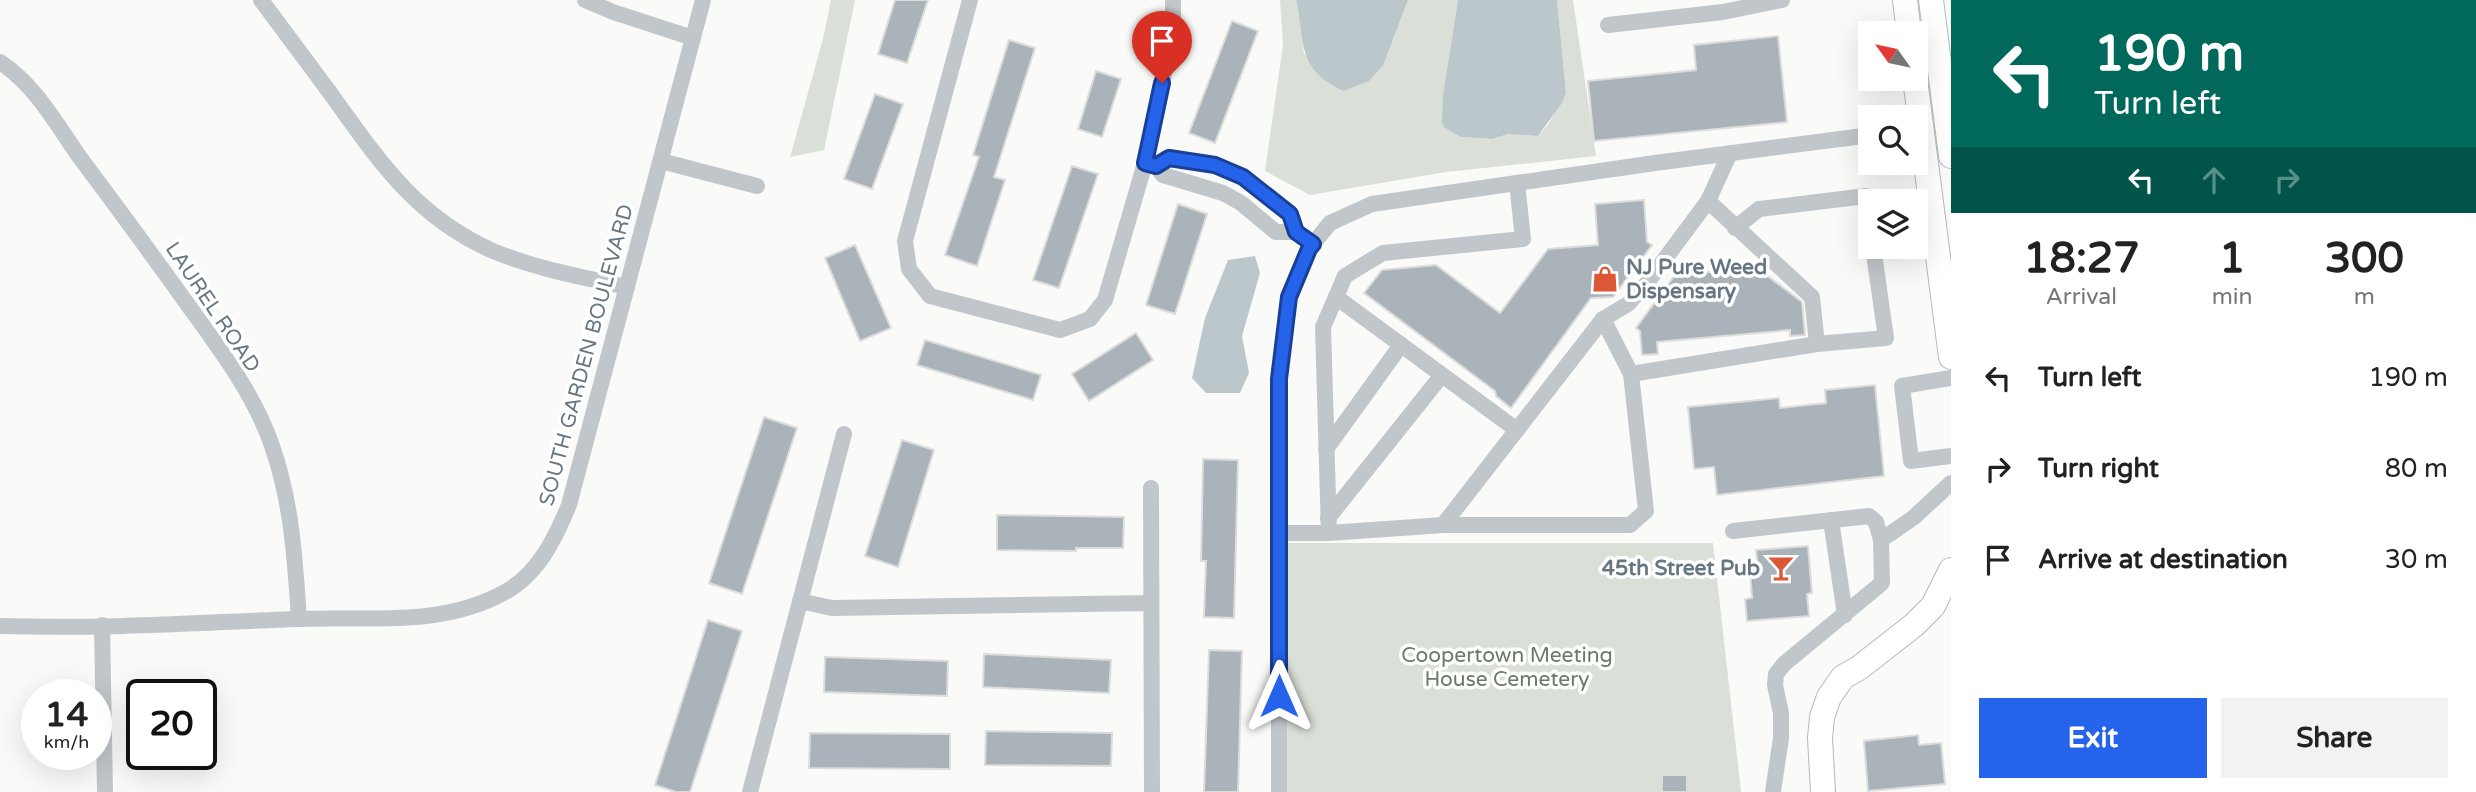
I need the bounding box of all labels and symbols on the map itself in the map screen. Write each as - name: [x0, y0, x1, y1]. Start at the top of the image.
- pin: [1132, 11, 1192, 83]
- north arrow: [1858, 21, 1928, 91]
- street label: SOUTH GARDEN BOULEVARD: [534, 202, 639, 509]
- street label: LAUREL ROAD: [160, 237, 265, 377]
- place label: NJ Pure Weed Dispensary: [1626, 255, 1767, 304]
- shop icon: NJ Pure Weed Dispensary: [1590, 264, 1620, 294]
- bar icon: 45th Street Pub: [1766, 553, 1796, 583]
- place label: 45th Street Pub: [1602, 556, 1760, 581]
- park label: Coopertown Meeting House Cemetery: [1401, 643, 1613, 692]
- position arrow: [1242, 659, 1316, 733]
- speed limit sign: 20: [126, 679, 217, 770]

